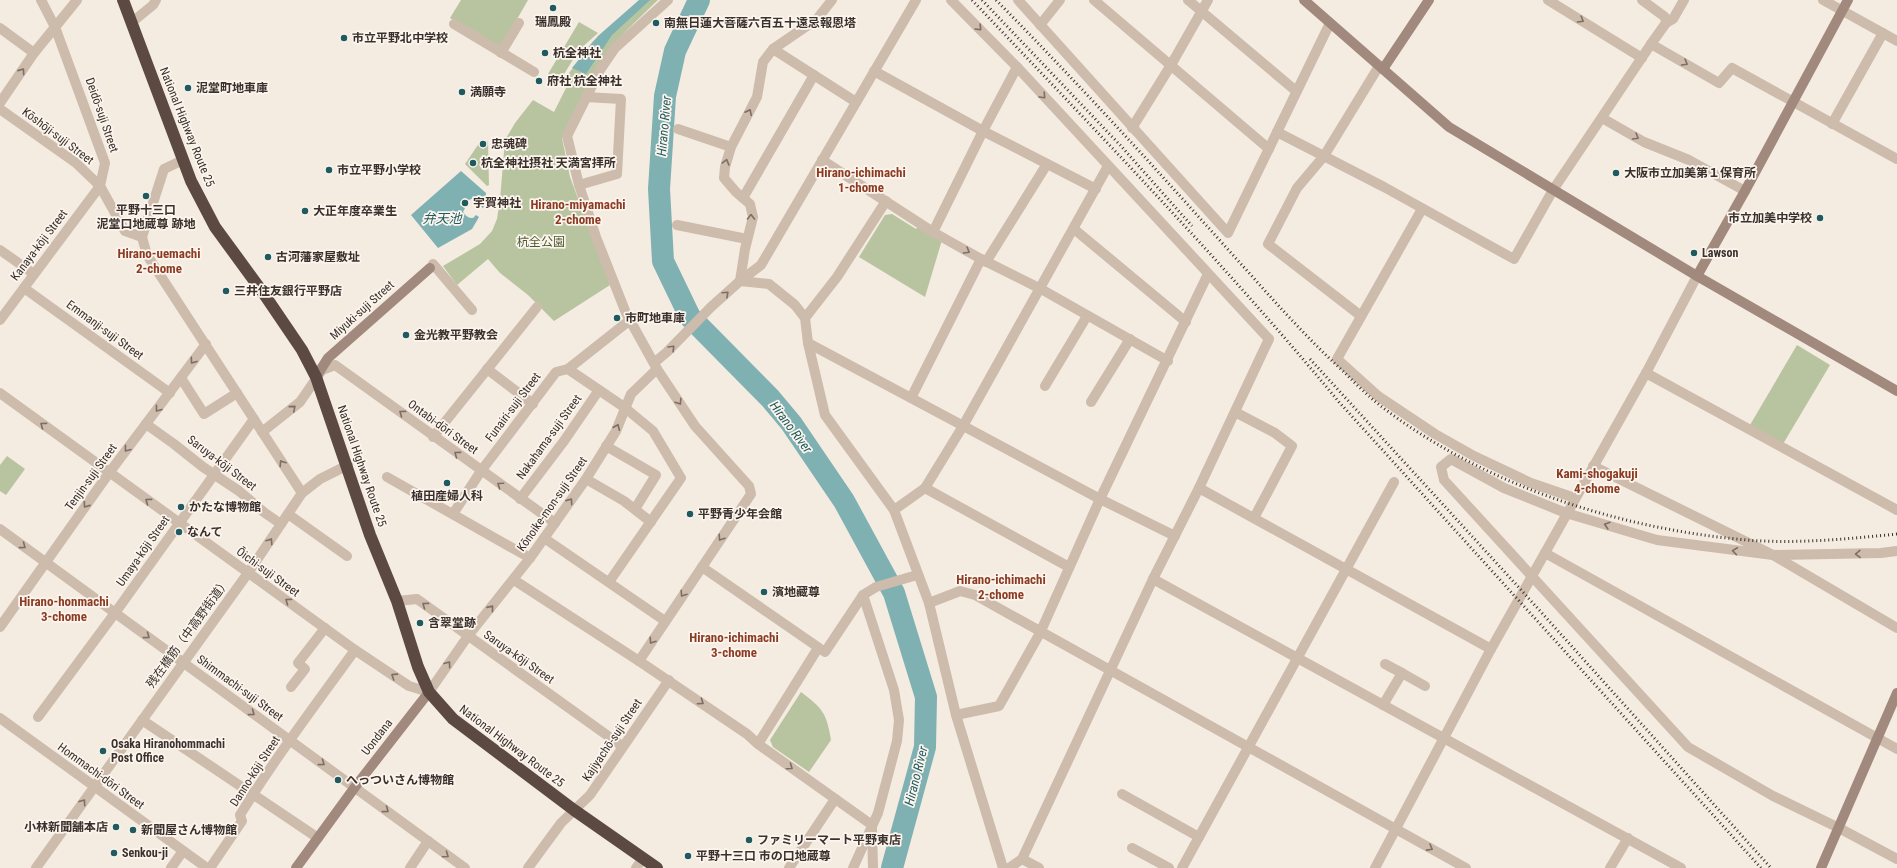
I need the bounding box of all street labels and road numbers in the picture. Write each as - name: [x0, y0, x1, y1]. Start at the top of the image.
- street label: National Highway Route 25: [157, 65, 217, 189]
- street label: Deidō-suji Street: [83, 76, 121, 154]
- street label: Kōshōji-suji Street: [20, 105, 97, 168]
- street label: Kanaya-kōji Street: [8, 206, 70, 283]
- street label: Miyuki-suji Street: [327, 277, 397, 342]
- street label: Emmanji-suji Street: [64, 297, 147, 363]
- street label: Funairi-suji Street: [483, 369, 544, 444]
- street label: Nakahama-suji Street: [514, 392, 585, 482]
- street label: Ontabi-dōri Street: [405, 397, 481, 457]
- street label: National Highway Route 25: [335, 403, 389, 529]
- street label: Saruya-kōji Street: [185, 432, 260, 494]
- street label: Tenjin-suji Street: [62, 441, 120, 513]
- street label: Kōnoike-mon-suji Street: [514, 454, 590, 554]
- street label: Umaya-kōji Street: [114, 513, 173, 589]
- street label: Ōichi-suji Street: [234, 544, 303, 600]
- street label: 残在橋筋（中高野街道）: [144, 575, 232, 691]
- street label: Saruya-kōji Street: [481, 628, 557, 687]
- street label: Shimmachi-suji Street: [194, 652, 286, 724]
- street label: Kajiyachō-suji Street: [579, 696, 645, 784]
- street label: National Highway Route 25: [457, 702, 567, 790]
- street label: Uondana: [359, 716, 396, 758]
- street label: Danno-kōji Street: [227, 733, 283, 809]
- street label: Hommachi-dōri Street: [55, 740, 147, 812]

